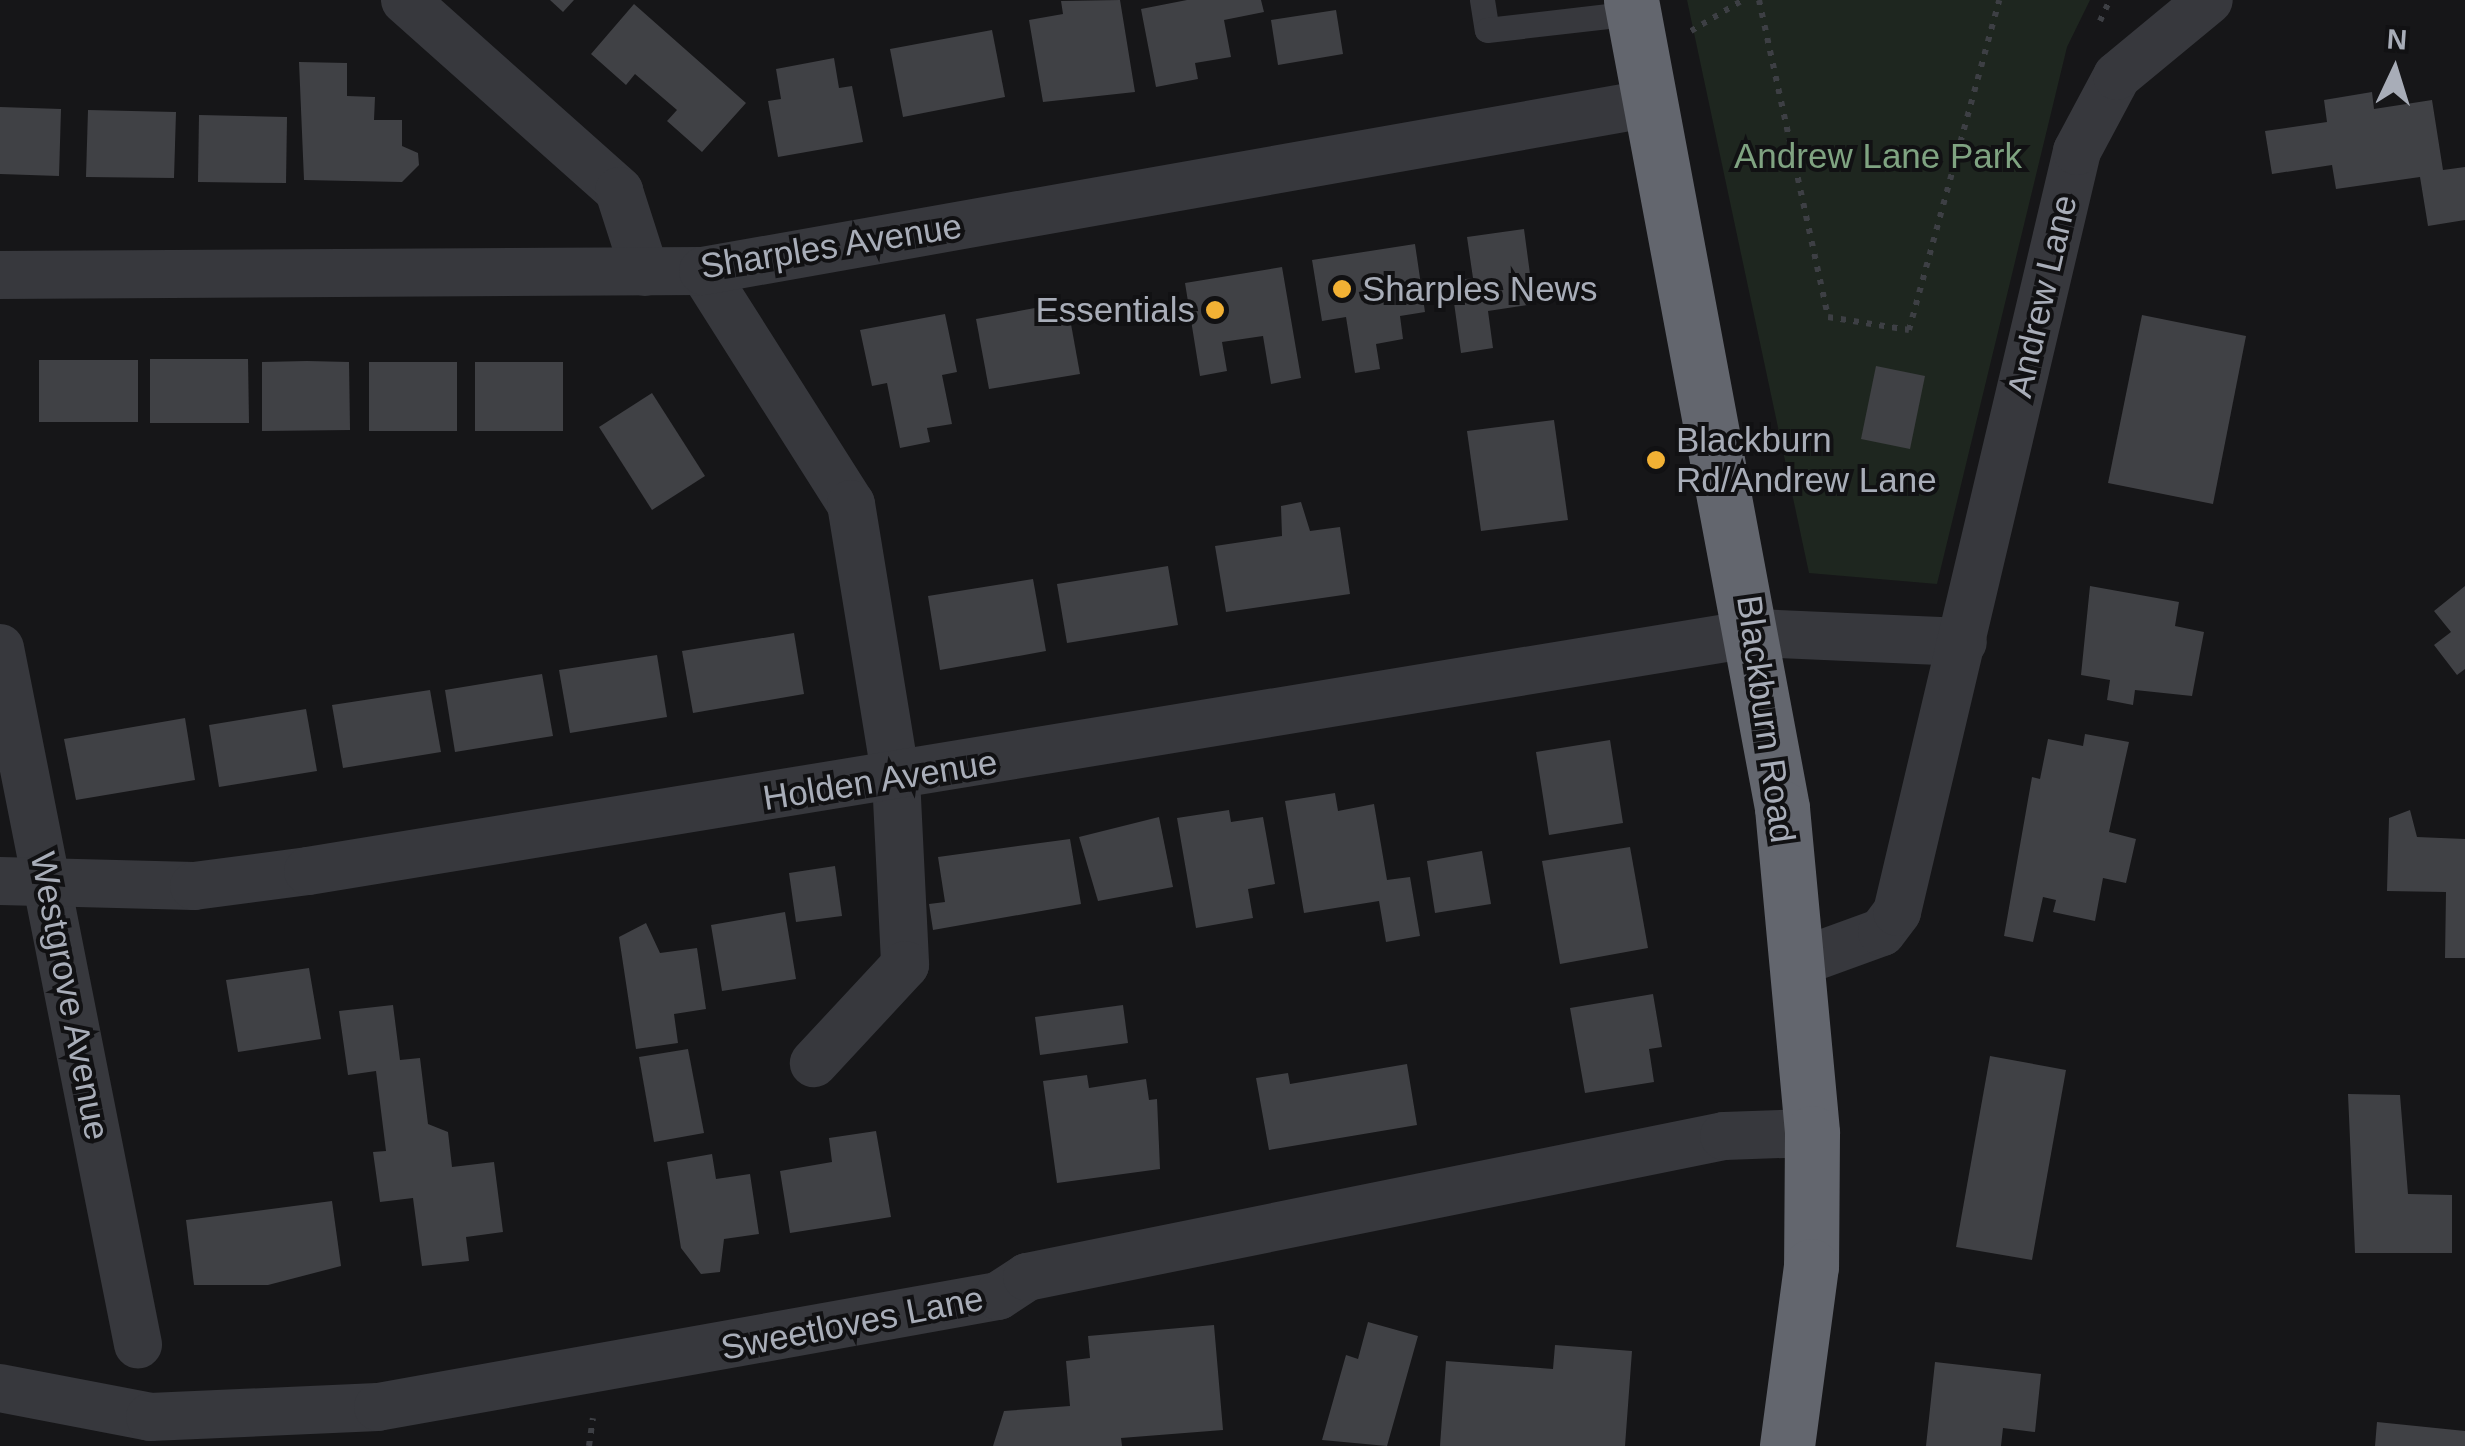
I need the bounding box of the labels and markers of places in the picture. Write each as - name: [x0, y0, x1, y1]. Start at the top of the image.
- place label: Sharples News: [1362, 268, 1597, 310]
- marker: Sharples News: [1331, 278, 1353, 300]
- place label: Essentials: [1035, 289, 1195, 331]
- marker: Essentials: [1204, 299, 1226, 321]
- place label: Blackburn Rd/Andrew Lane: [1676, 419, 1937, 501]
- marker: Blackburn Rd/Andrew Lane: [1645, 449, 1667, 471]

